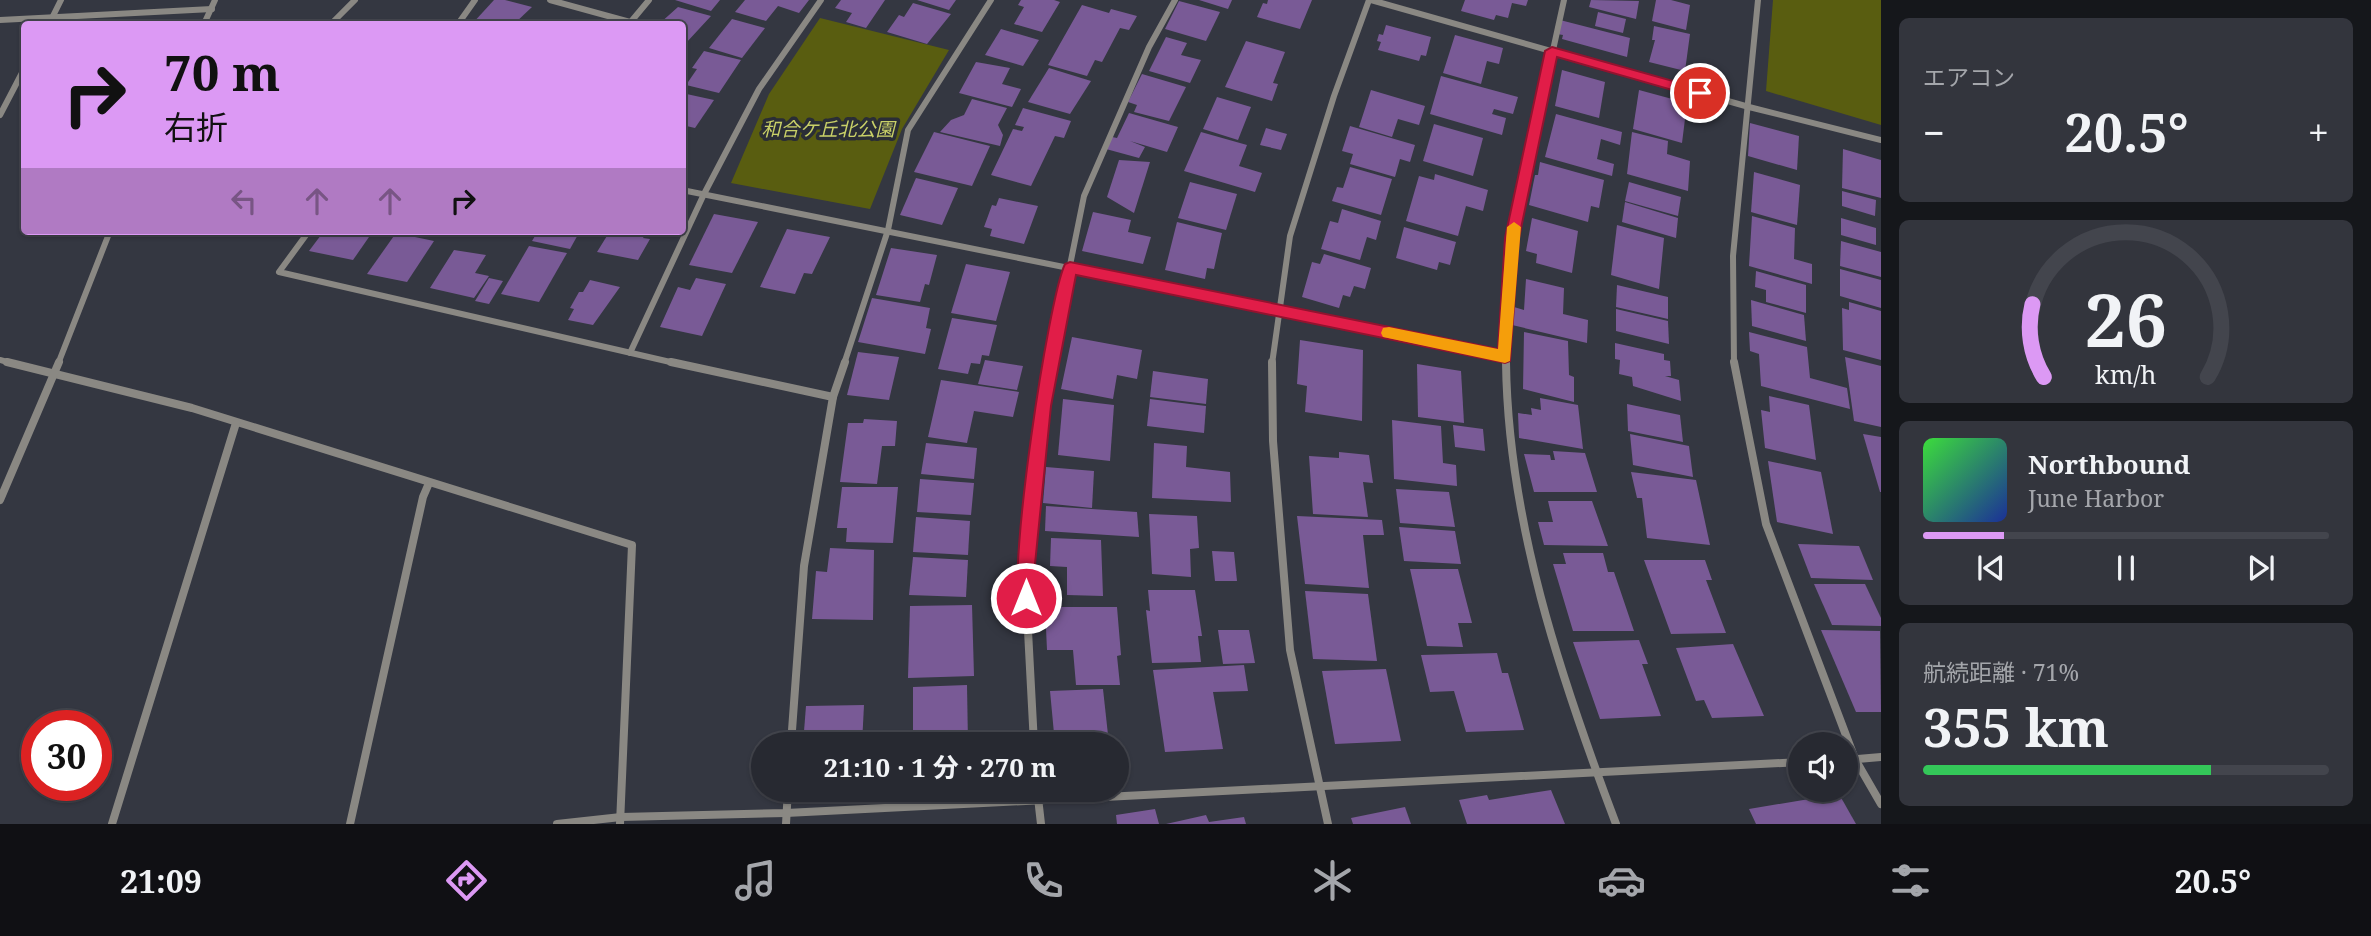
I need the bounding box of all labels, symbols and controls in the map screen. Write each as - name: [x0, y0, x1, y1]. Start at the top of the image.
- text: 70 m: [164, 39, 280, 105]
- icon: right: [49, 49, 140, 140]
- text: エアコン: [1923, 61, 2015, 93]
- pin: [1670, 63, 1730, 123]
- icon: arrive: [1681, 74, 1719, 112]
- text: 20.5°: [2064, 96, 2189, 167]
- text: 右折: [164, 105, 228, 148]
- text: −: [1923, 106, 1945, 158]
- text: +: [2308, 106, 2329, 158]
- park label: 和合ケ丘北公園: [761, 116, 897, 142]
- icon: left: [225, 182, 263, 220]
- icon: ahead: [298, 182, 336, 220]
- icon: ahead: [371, 182, 409, 220]
- icon: right: [444, 182, 482, 220]
- text: 26: [2085, 270, 2167, 369]
- text: km/h: [2095, 357, 2157, 391]
- text: Northbound: [2028, 446, 2190, 482]
- text: June Harbor: [2028, 482, 2164, 514]
- icon: previous: [1972, 549, 2010, 587]
- icon: pause: [2107, 549, 2145, 587]
- icon: next: [2242, 549, 2280, 587]
- position arrow: [989, 561, 1063, 635]
- text: 航続距離 · 71%: [1923, 656, 2079, 688]
- text: 355 km: [1923, 691, 2109, 762]
- speed limit sign: 30: [21, 710, 112, 801]
- map controls: [1788, 732, 1858, 802]
- button: sound: [1788, 732, 1858, 802]
- text: 21:10 · 1 分 · 270 m: [824, 749, 1056, 785]
- icon: directions: [442, 856, 491, 905]
- icon: music: [731, 856, 780, 905]
- icon: phone: [1019, 856, 1068, 905]
- icon: climate: [1308, 856, 1357, 905]
- icon: car: [1597, 856, 1646, 905]
- icon: filters: [1886, 856, 1935, 905]
- text: 21:09: [120, 859, 202, 902]
- text: 20.5°: [2175, 859, 2251, 902]

